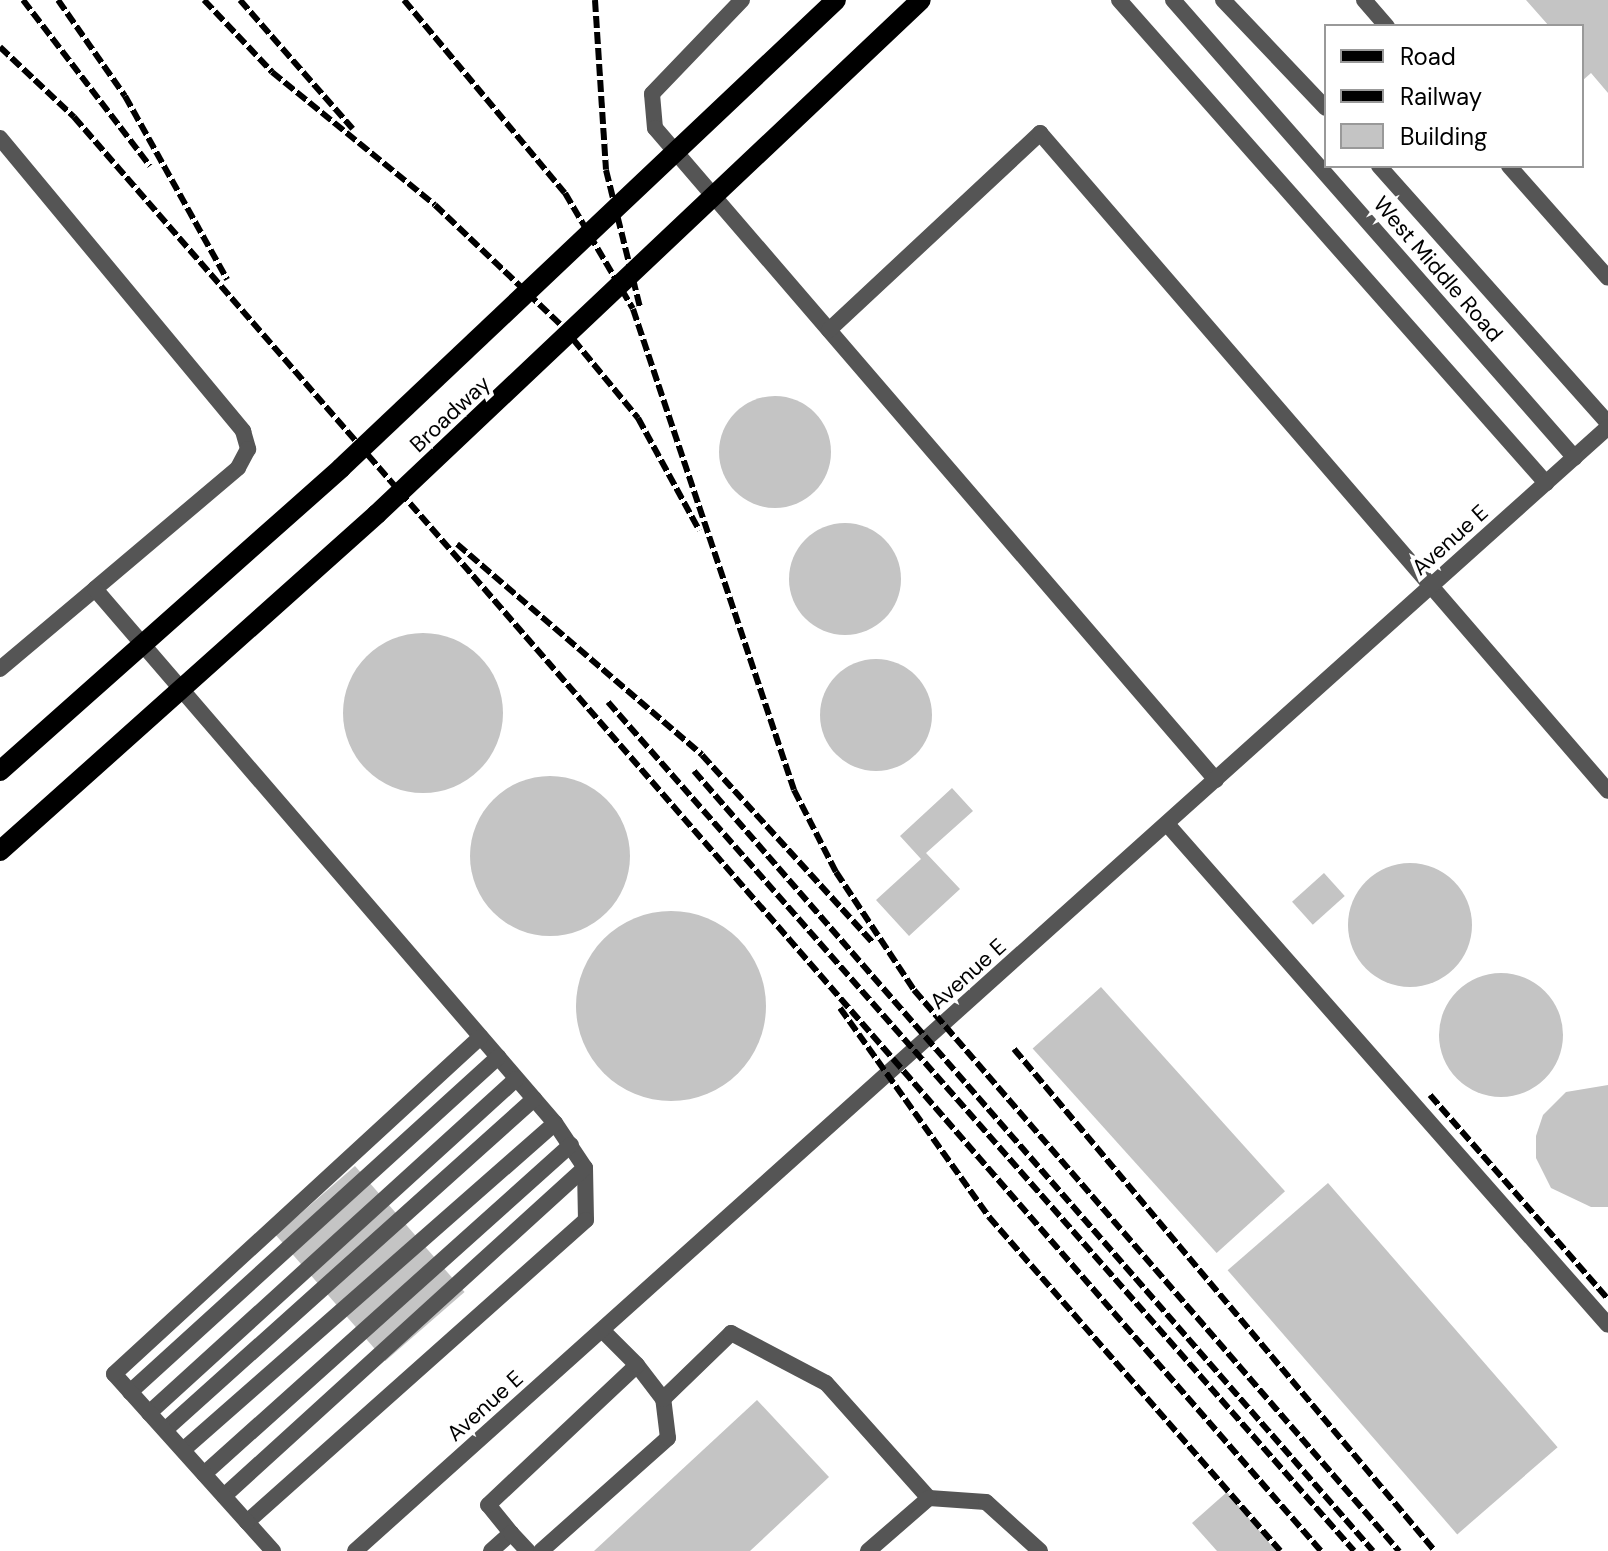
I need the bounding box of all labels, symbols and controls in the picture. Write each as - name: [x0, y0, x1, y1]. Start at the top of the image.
- legend: [1324, 24, 1584, 168]
- text: Road: [1400, 41, 1456, 72]
- text: Railway: [1400, 81, 1482, 112]
- text: Building: [1400, 121, 1487, 152]
- street label: West Middle Road: [1368, 191, 1508, 347]
- street label: Broadway: [404, 370, 496, 458]
- street label: Avenue E: [1407, 499, 1493, 581]
- street label: Avenue E: [925, 933, 1011, 1015]
- street label: Avenue E: [442, 1365, 528, 1447]

